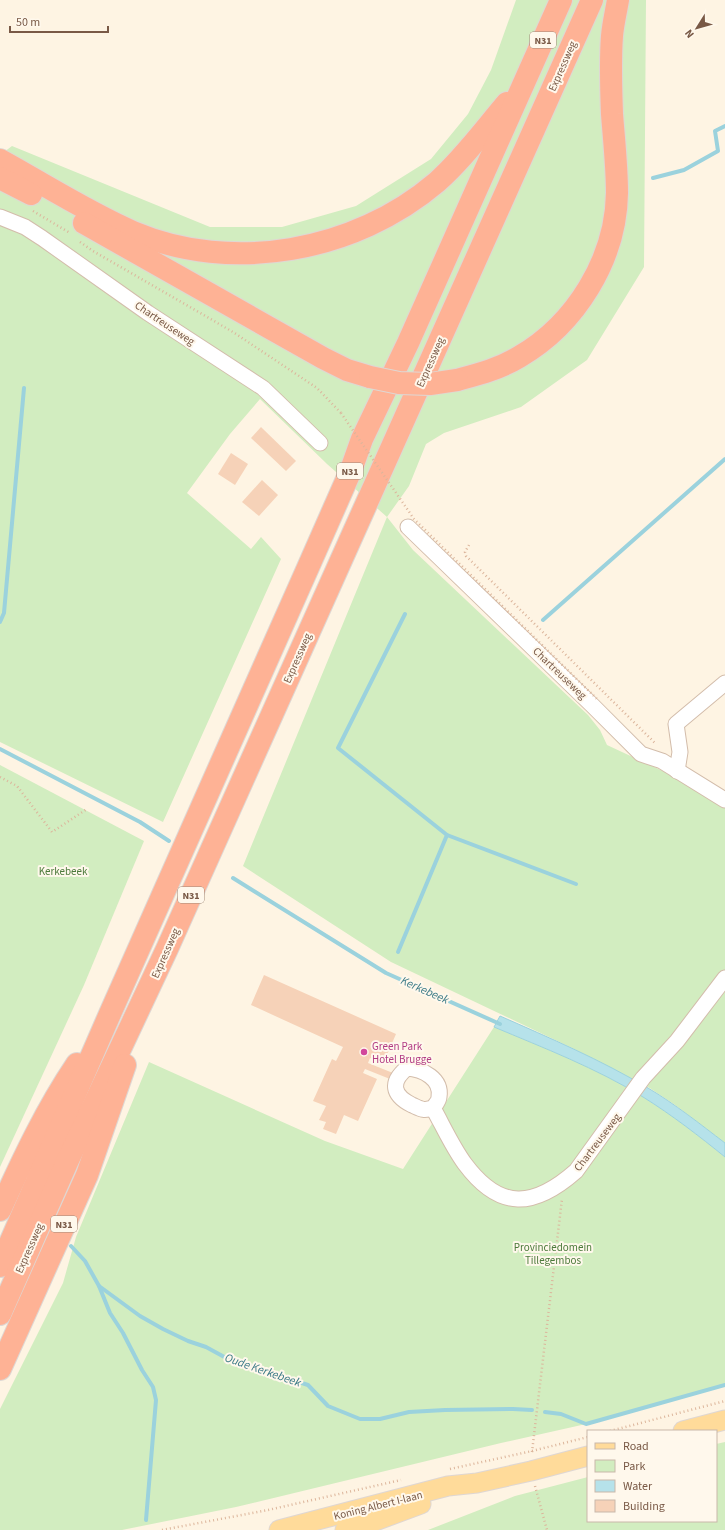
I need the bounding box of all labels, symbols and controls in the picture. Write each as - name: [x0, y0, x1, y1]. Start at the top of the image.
- scale bar: [10, 8, 108, 34]
- north arrow: [677, 8, 717, 48]
- text: 50 m: [16, 14, 40, 31]
- text: N: [681, 26, 698, 41]
- road number: N31: [530, 32, 556, 48]
- street label: Expressweg: [545, 38, 580, 94]
- street label: Chartreuseweg: [132, 298, 198, 349]
- street label: Expressweg: [413, 334, 448, 390]
- road number: N31: [337, 463, 363, 479]
- street label: Expressweg: [280, 630, 315, 686]
- street label: Chartreuseweg: [529, 644, 590, 703]
- park label: Kerkebeek: [39, 864, 88, 879]
- road number: N31: [178, 887, 204, 903]
- street label: Expressweg: [148, 925, 183, 981]
- water label: Kerkebeek: [398, 972, 452, 1009]
- place label: Green Park Hotel Brugge: [372, 1039, 432, 1067]
- marker: Green Park Hotel Brugge: [359, 1047, 369, 1057]
- street label: Chartreuseweg: [571, 1110, 625, 1175]
- road number: N31: [51, 1216, 77, 1232]
- street label: Expressweg: [12, 1220, 47, 1276]
- park label: Provinciedomein Tillegembos: [514, 1240, 592, 1268]
- water label: Oude Kerkebeek: [222, 1349, 304, 1392]
- legend: [587, 1430, 717, 1522]
- text: Road: [623, 1438, 649, 1455]
- text: Park: [623, 1458, 645, 1475]
- text: Water: [623, 1478, 653, 1495]
- street label: Koning Albert I-laan: [332, 1487, 424, 1524]
- text: Building: [623, 1498, 665, 1515]

